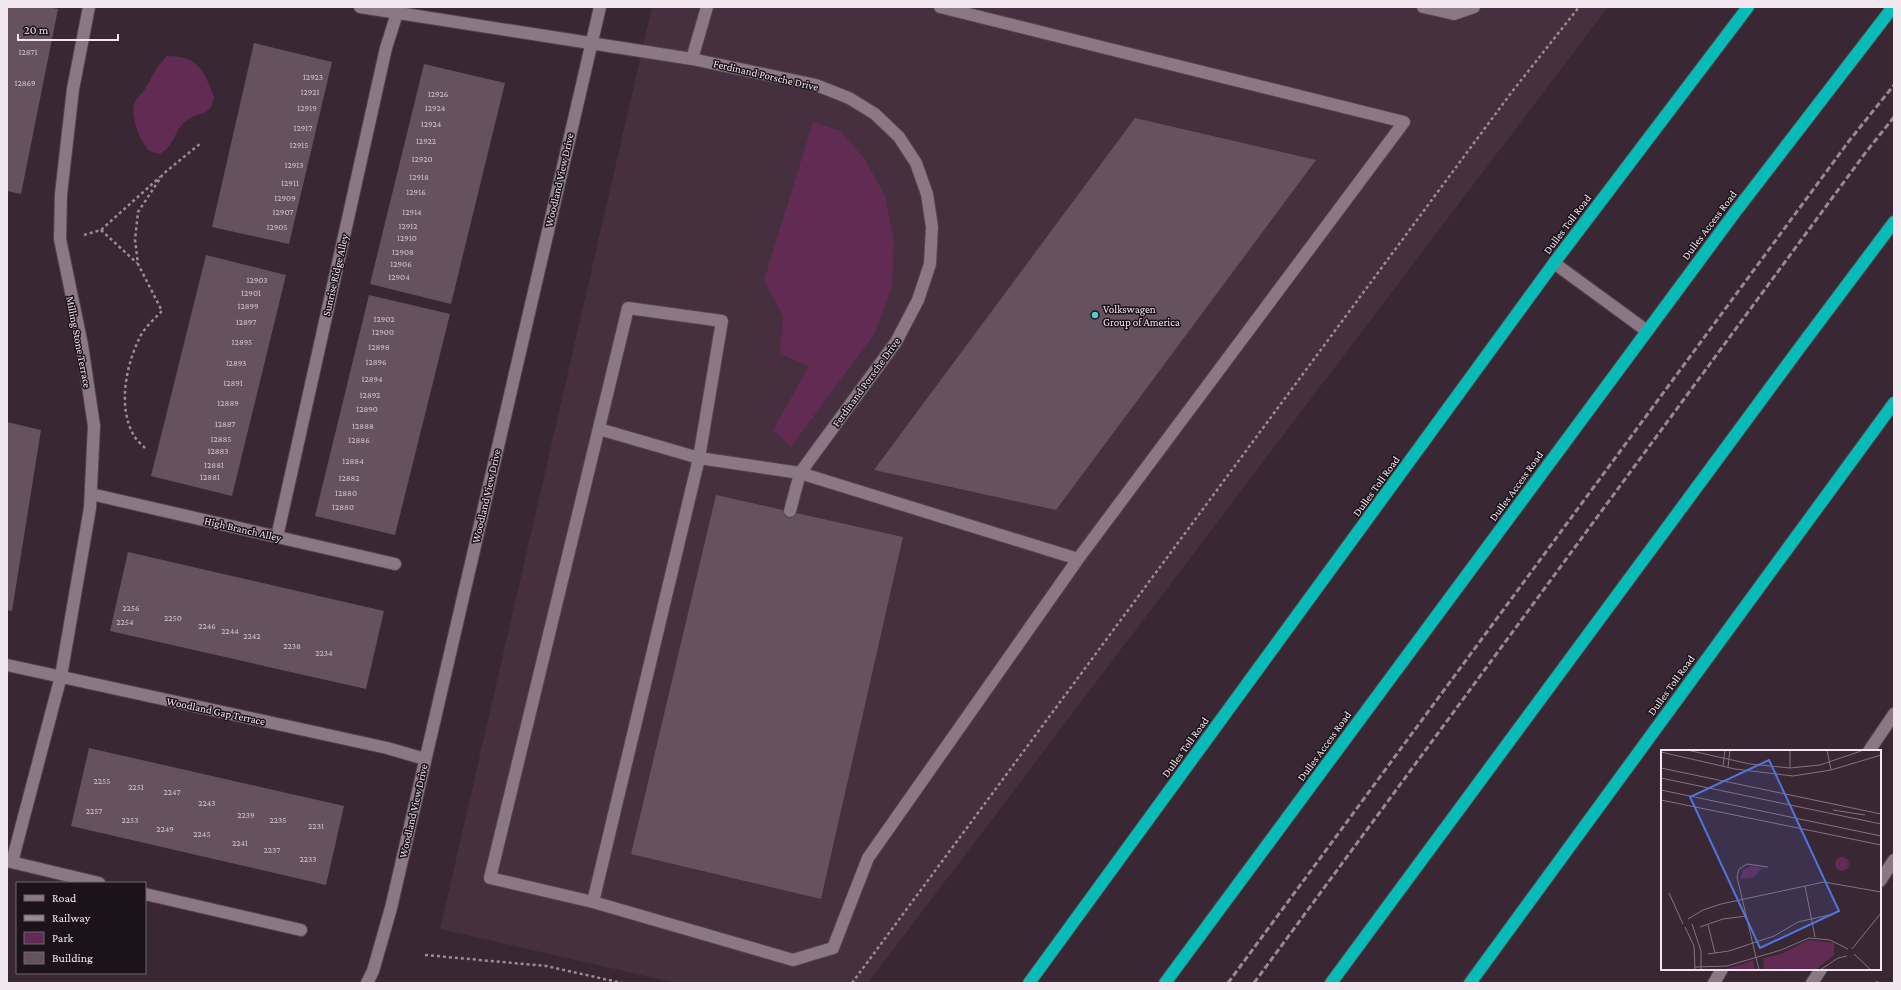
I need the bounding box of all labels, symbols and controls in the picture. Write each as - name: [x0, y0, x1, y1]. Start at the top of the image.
- scale bar: [18, 16, 118, 42]
- text: 20 m: [24, 23, 49, 37]
- house number: 12871: [19, 47, 37, 57]
- street label: Ferdinand Porsche Drive: [712, 57, 820, 93]
- house number: 12923: [303, 72, 323, 82]
- house number: 12869: [14, 78, 36, 88]
- house number: 12921: [301, 87, 320, 97]
- house number: 12926: [428, 89, 449, 99]
- house number: 12919: [297, 103, 317, 113]
- house number: 12924: [425, 103, 446, 113]
- house number: 12924: [421, 119, 442, 129]
- house number: 12917: [294, 123, 312, 133]
- street label: Woodland View Drive: [542, 132, 576, 228]
- house number: 12922: [416, 136, 436, 146]
- house number: 12915: [289, 140, 309, 150]
- house number: 12920: [411, 154, 433, 164]
- house number: 12913: [284, 160, 304, 170]
- house number: 12918: [409, 172, 429, 182]
- house number: 12911: [281, 178, 299, 188]
- house number: 12916: [406, 187, 426, 197]
- street label: Dulles Access Road: [1679, 188, 1739, 262]
- street label: Dulles Toll Road: [1541, 192, 1593, 256]
- house number: 12909: [274, 193, 296, 203]
- house number: 12907: [273, 207, 293, 217]
- house number: 12914: [402, 207, 422, 217]
- house number: 12912: [398, 221, 418, 231]
- house number: 12905: [266, 222, 288, 232]
- street label: Sunrise Ridge Alley: [320, 232, 351, 317]
- house number: 12910: [397, 233, 417, 243]
- house number: 12908: [392, 247, 414, 257]
- house number: 12906: [390, 259, 412, 269]
- house number: 12904: [388, 272, 410, 282]
- house number: 12903: [246, 275, 268, 285]
- house number: 12901: [241, 288, 261, 298]
- street label: Milling Stone Terrace: [63, 295, 94, 389]
- house number: 12899: [237, 301, 259, 311]
- place label: Volkswagen Group of America: [1103, 303, 1180, 329]
- marker: Volkswagen Group of America: [1090, 310, 1100, 320]
- house number: 12902: [373, 314, 395, 324]
- house number: 12897: [236, 317, 256, 327]
- house number: 12900: [372, 327, 394, 337]
- street label: Ferdinand Porsche Drive: [830, 335, 902, 429]
- house number: 12895: [232, 337, 252, 347]
- house number: 12898: [368, 342, 390, 352]
- house number: 12896: [365, 357, 387, 367]
- house number: 12893: [226, 358, 246, 368]
- house number: 12894: [361, 374, 383, 384]
- house number: 12891: [223, 378, 243, 388]
- house number: 12892: [360, 390, 380, 400]
- house number: 12889: [217, 398, 239, 408]
- house number: 12890: [356, 404, 378, 414]
- house number: 12887: [215, 419, 235, 429]
- house number: 12888: [352, 421, 374, 431]
- house number: 12885: [210, 434, 232, 444]
- house number: 12886: [348, 435, 370, 445]
- house number: 12883: [207, 446, 229, 456]
- street label: Woodland View Drive: [469, 448, 503, 544]
- street label: Dulles Access Road: [1487, 449, 1545, 523]
- street label: Dulles Toll Road: [1350, 453, 1402, 518]
- house number: 12884: [342, 456, 364, 466]
- house number: 12881: [204, 460, 224, 470]
- house number: 12881: [200, 472, 220, 482]
- house number: 12882: [338, 473, 360, 483]
- house number: 12880: [335, 488, 357, 498]
- house number: 12880: [332, 502, 354, 512]
- street label: High Branch Alley: [203, 514, 283, 545]
- house number: 2256: [122, 603, 140, 613]
- house number: 2250: [164, 613, 182, 623]
- house number: 2254: [116, 617, 134, 627]
- house number: 2246: [198, 621, 216, 631]
- house number: 2244: [221, 626, 239, 636]
- house number: 2242: [243, 631, 261, 641]
- house number: 2238: [283, 641, 301, 651]
- house number: 2234: [315, 648, 333, 658]
- street label: Dulles Toll Road: [1645, 652, 1697, 717]
- street label: Woodland Gap Terrace: [165, 695, 267, 728]
- street label: Dulles Access Road: [1295, 709, 1353, 783]
- street label: Dulles Toll Road: [1159, 714, 1211, 779]
- inset map: [1661, 750, 1881, 970]
- street label: Woodland View Drive: [396, 763, 430, 859]
- house number: 2255: [94, 776, 110, 786]
- house number: 2251: [128, 782, 144, 792]
- house number: 2247: [163, 787, 181, 797]
- house number: 2243: [198, 798, 216, 808]
- house number: 2257: [86, 806, 102, 816]
- house number: 2239: [237, 810, 255, 820]
- house number: 2253: [122, 815, 138, 825]
- house number: 2235: [269, 815, 287, 825]
- house number: 2231: [308, 821, 324, 831]
- house number: 2249: [156, 824, 174, 834]
- house number: 2245: [193, 829, 211, 839]
- house number: 2241: [232, 838, 248, 848]
- house number: 2237: [264, 845, 280, 855]
- house number: 2233: [299, 854, 317, 864]
- legend: [16, 882, 146, 974]
- text: Road: [52, 891, 77, 905]
- text: Railway: [52, 911, 91, 925]
- text: Park: [52, 931, 74, 945]
- text: Building: [52, 951, 93, 965]

